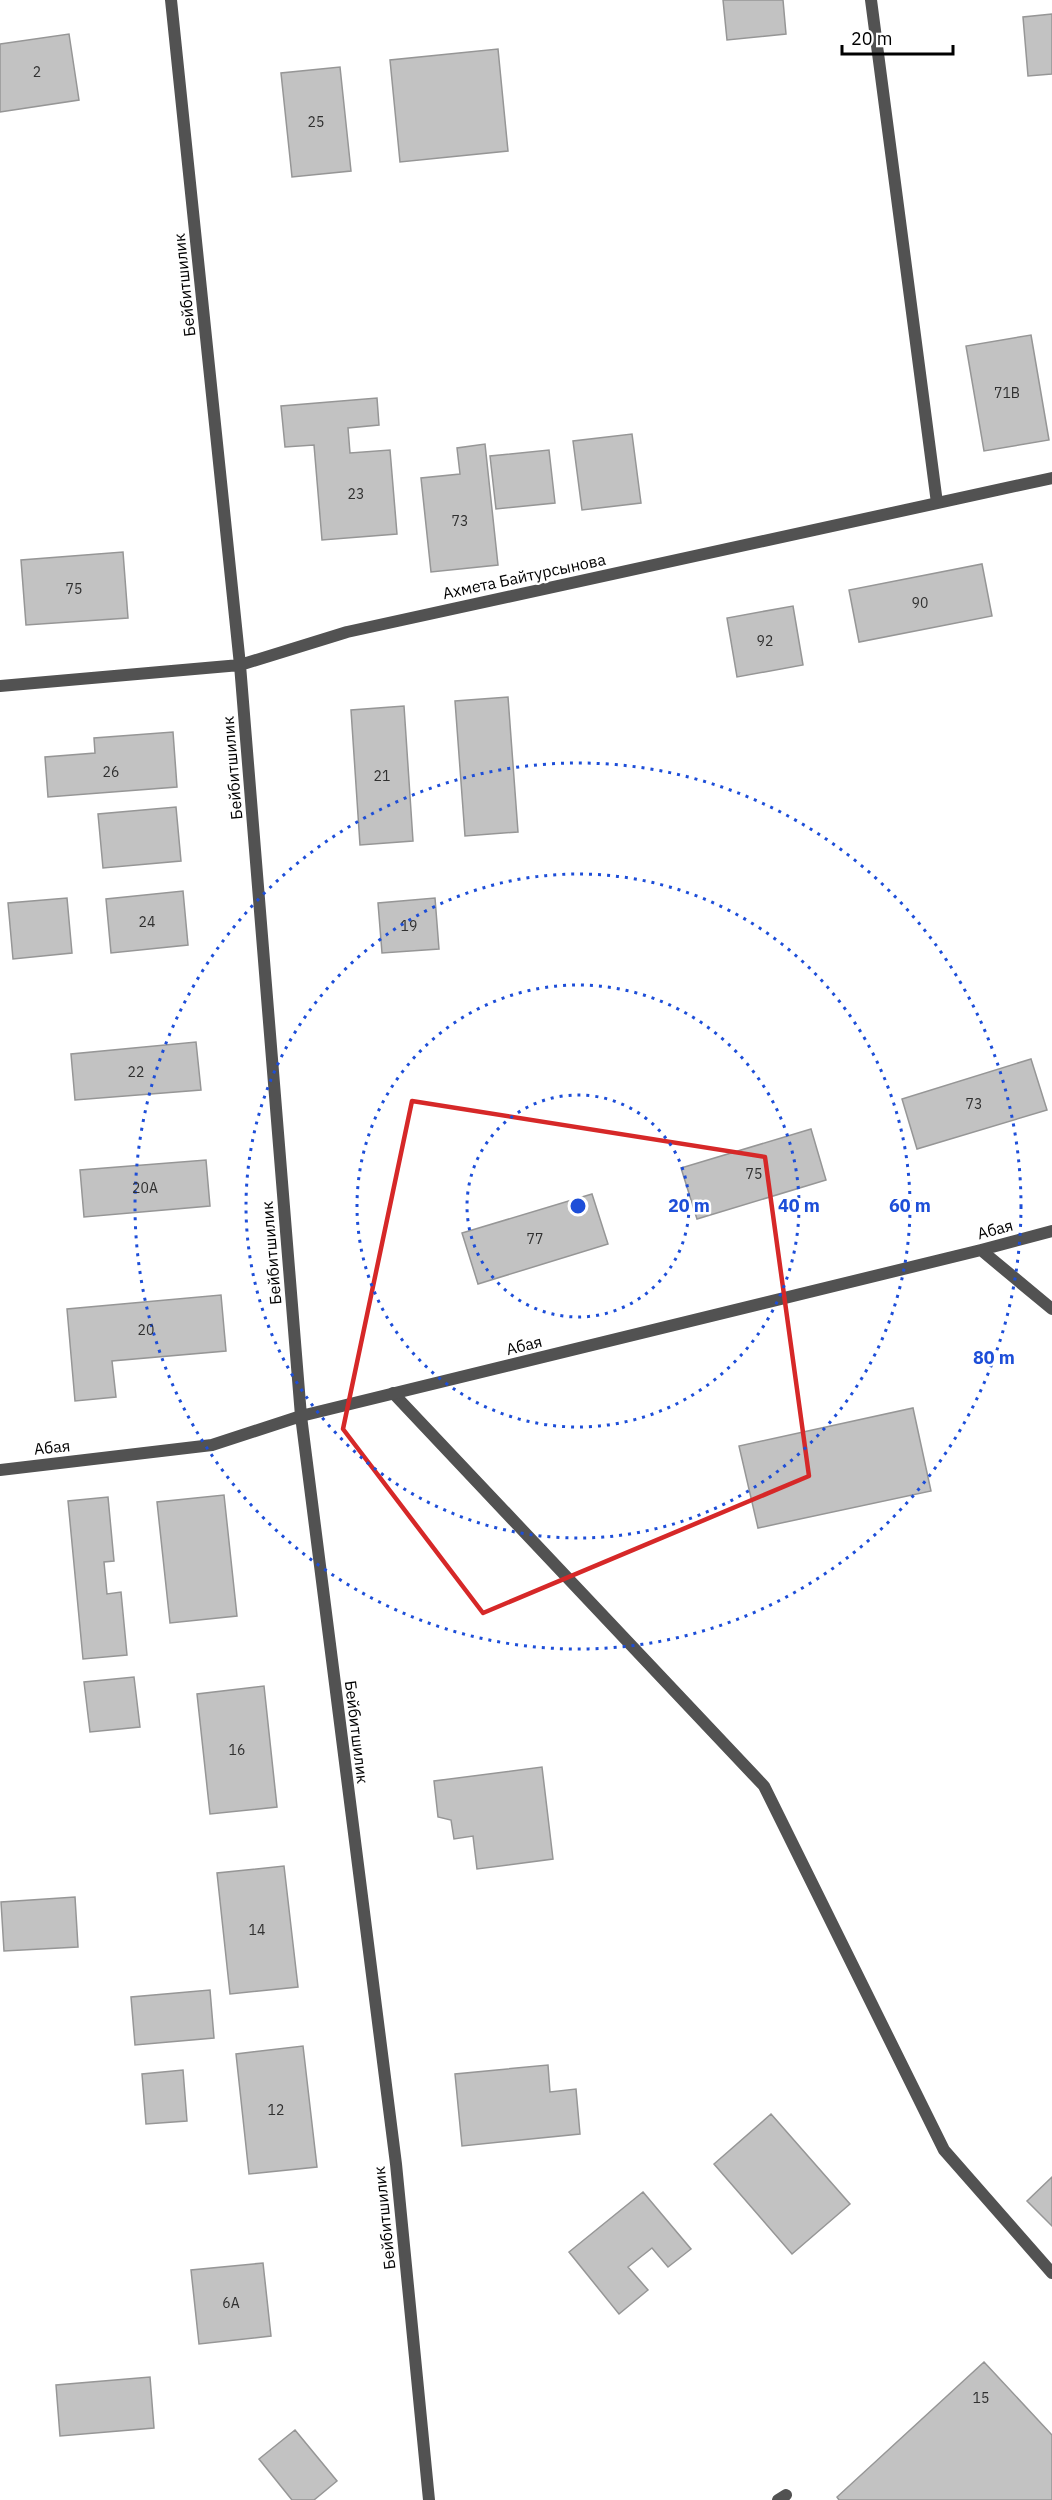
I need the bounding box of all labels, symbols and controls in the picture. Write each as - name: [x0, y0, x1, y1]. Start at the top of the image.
- scale bar: [842, 18, 953, 56]
- text: 20 m: [851, 27, 893, 50]
- house number: 2: [33, 63, 41, 81]
- house number: 25: [308, 113, 324, 131]
- street label: Бейбитшилик: [169, 232, 199, 338]
- house number: 71В: [994, 384, 1020, 402]
- house number: 23: [348, 485, 364, 503]
- house number: 73: [452, 512, 468, 530]
- street label: Ахмета Байтурсынова: [441, 549, 608, 603]
- house number: 75: [66, 580, 82, 598]
- house number: 90: [912, 594, 928, 612]
- house number: 92: [757, 632, 773, 650]
- street label: Бейбитшилик: [217, 715, 246, 821]
- house number: 26: [103, 763, 119, 781]
- house number: 21: [374, 767, 390, 785]
- house number: 24: [139, 913, 155, 931]
- house number: 19: [401, 917, 417, 935]
- house number: 22: [128, 1063, 144, 1081]
- house number: 73: [966, 1095, 982, 1113]
- house number: 75: [746, 1165, 762, 1183]
- house number: 20А: [132, 1179, 158, 1197]
- text: 20 m: [668, 1194, 710, 1217]
- text: 40 m: [778, 1194, 820, 1217]
- text: 60 m: [889, 1194, 931, 1217]
- centre of rings: [568, 1196, 588, 1216]
- street label: Бейбитшилик: [256, 1200, 285, 1306]
- street label: Абая: [975, 1215, 1015, 1243]
- house number: 77: [527, 1230, 543, 1248]
- house number: 20: [138, 1321, 154, 1339]
- street label: Абая: [504, 1331, 544, 1359]
- text: 80 m: [973, 1346, 1015, 1369]
- street label: Абая: [33, 1435, 71, 1459]
- street label: Бейбитшилик: [341, 1679, 373, 1785]
- house number: 16: [229, 1741, 245, 1759]
- house number: 14: [249, 1921, 265, 1939]
- house number: 12: [268, 2101, 284, 2119]
- street label: Бейбитшилик: [369, 2165, 399, 2271]
- house number: 6А: [222, 2294, 240, 2312]
- house number: 15: [973, 2389, 989, 2407]

